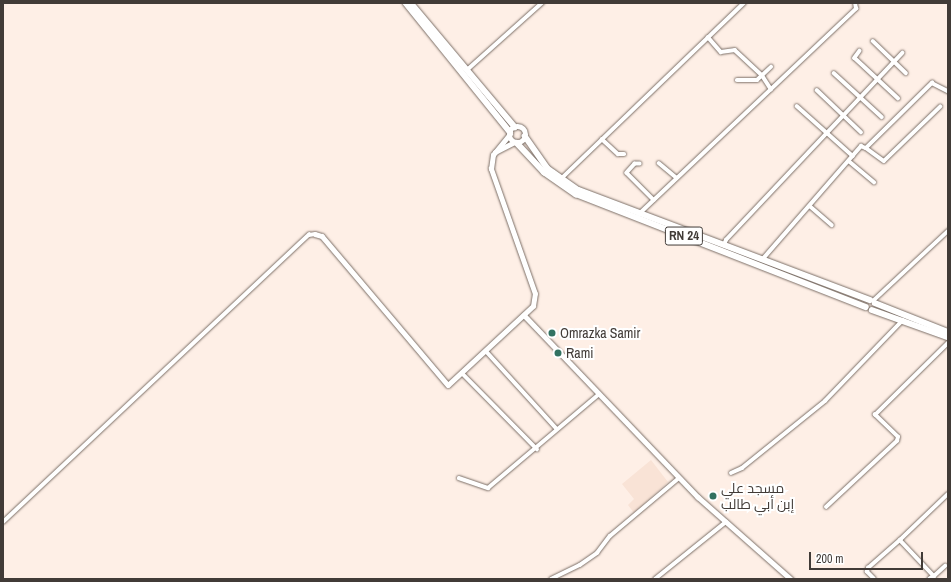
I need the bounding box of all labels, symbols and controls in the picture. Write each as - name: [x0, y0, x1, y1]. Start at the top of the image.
- road number: RN 24: [664, 225, 704, 247]
- place label: Omrazka Samir: [560, 325, 640, 341]
- marker: Omrazka Samir: [547, 328, 557, 338]
- place label: Rami: [566, 345, 593, 361]
- marker: Rami: [553, 348, 563, 358]
- place label: مسجد علي إبن أبي طالب: [721, 480, 794, 512]
- marker: مسجد علي إبن أبي طالب: [708, 491, 718, 501]
- scale bar: [811, 544, 925, 570]
- text: 200 m: [816, 551, 843, 567]

